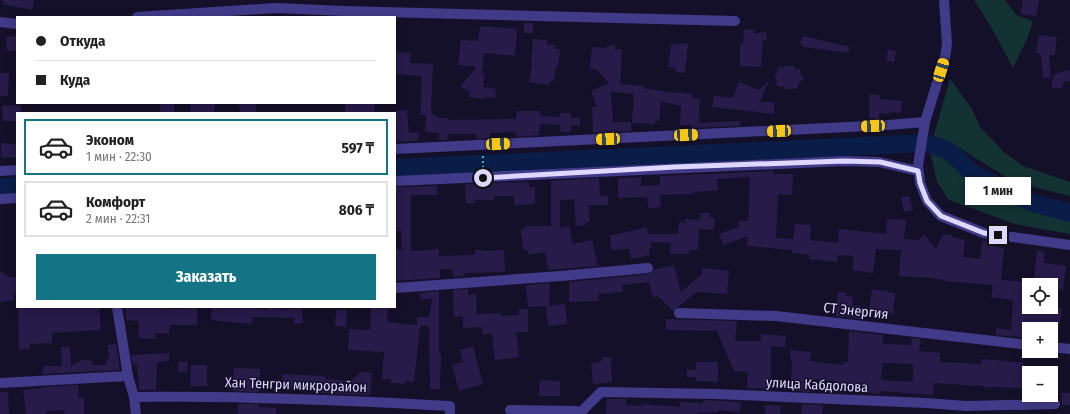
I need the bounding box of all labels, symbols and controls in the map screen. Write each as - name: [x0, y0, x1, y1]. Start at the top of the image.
- text: Откуда: [60, 32, 105, 50]
- car: [932, 57, 950, 83]
- text: Куда: [60, 71, 90, 89]
- car: [861, 119, 885, 133]
- car: [767, 124, 791, 138]
- car: [674, 128, 698, 142]
- icon: car: [38, 129, 74, 165]
- text: Эконом: [86, 131, 134, 149]
- car: [596, 132, 620, 146]
- car: [486, 137, 510, 151]
- text: 597 ₸: [342, 139, 374, 157]
- text: 1 мин · 22:30: [86, 149, 152, 164]
- route start: [474, 169, 492, 187]
- callout: 1 мин: [965, 177, 1031, 205]
- text: 1 мин: [983, 183, 1013, 198]
- icon: car: [38, 191, 74, 227]
- text: Комфорт: [86, 193, 145, 211]
- text: 806 ₸: [339, 201, 374, 219]
- text: 2 мин · 22:31: [86, 211, 150, 226]
- route end: [989, 226, 1007, 244]
- button: Заказать: [36, 254, 376, 300]
- map controls: [1022, 278, 1058, 402]
- button: locate: [1022, 278, 1058, 314]
- street label: СТ Энергия: [823, 299, 889, 323]
- button: +: [1022, 322, 1058, 358]
- button: −: [1022, 366, 1058, 402]
- street label: Хан Тенгри микрорайон: [225, 374, 367, 396]
- street label: улица Кабдолова: [765, 374, 869, 396]

